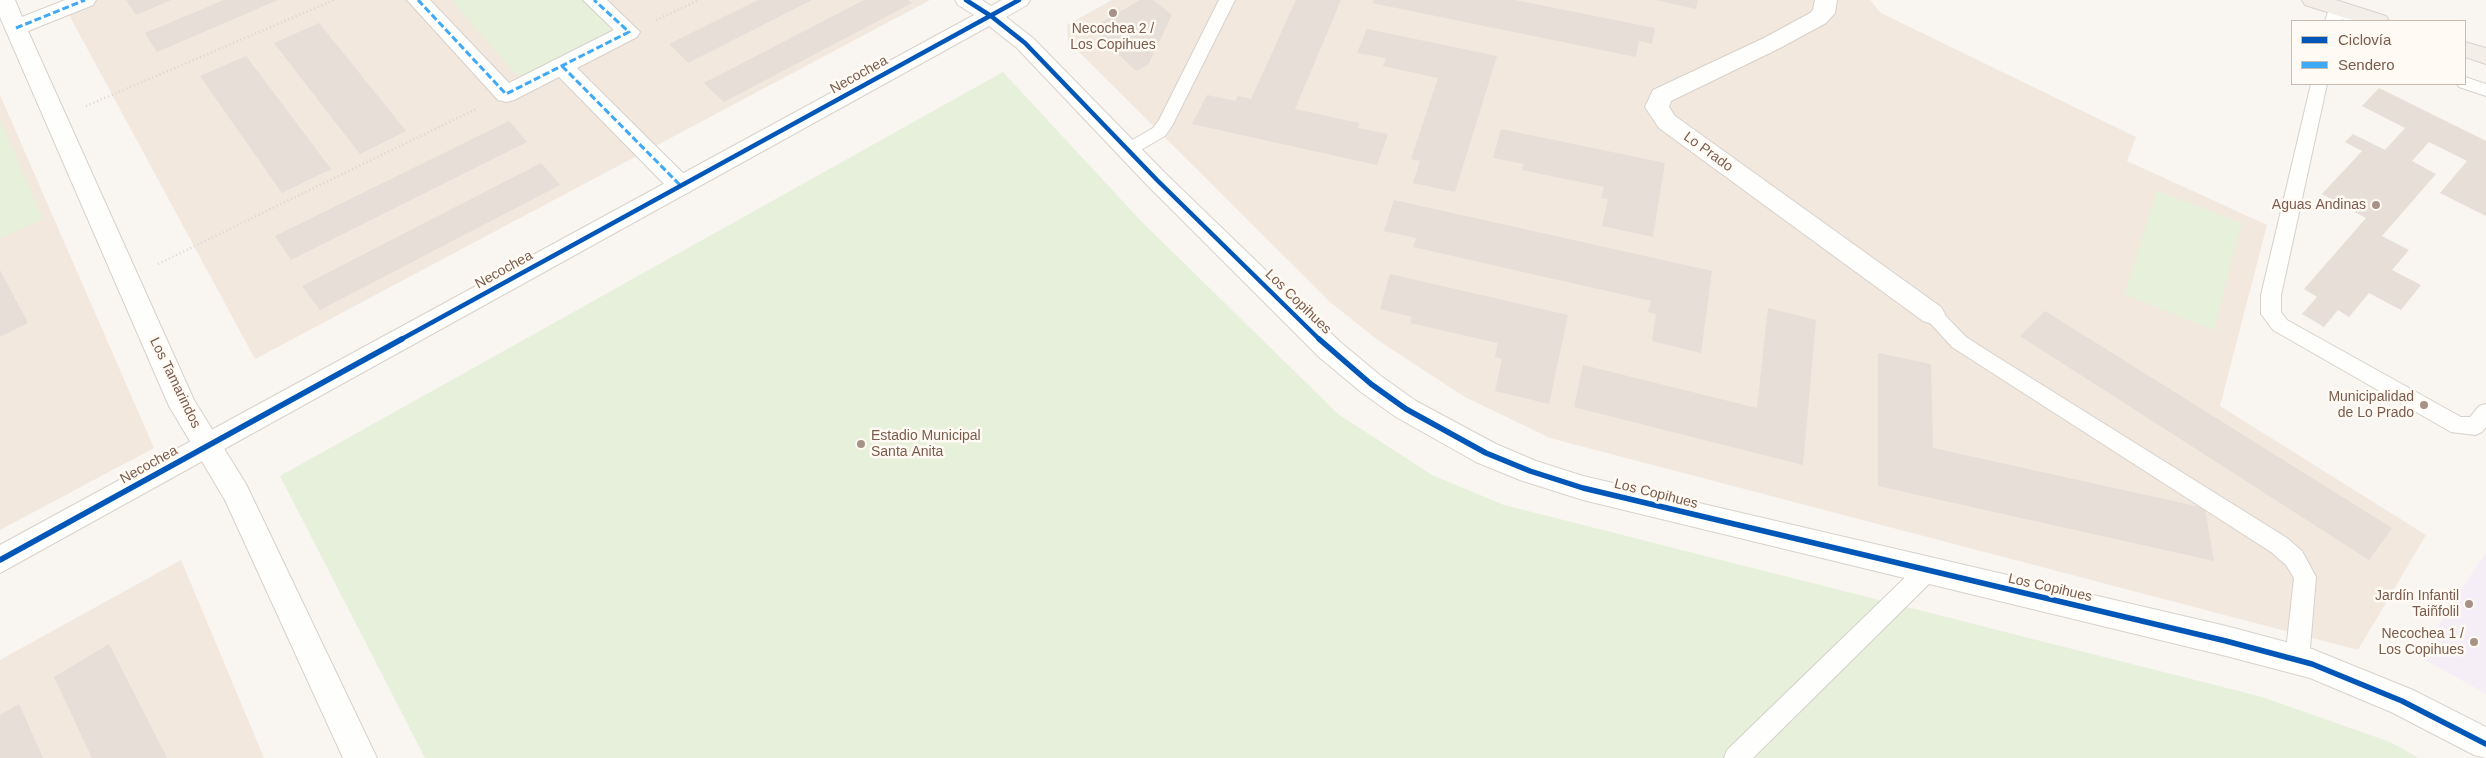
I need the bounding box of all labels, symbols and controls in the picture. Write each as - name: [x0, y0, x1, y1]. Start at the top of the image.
- marker: Necochea 2 / Los Copihues: [1107, 7, 1119, 19]
- legend: [2291, 20, 2466, 85]
- place label: Necochea 2 / Los Copihues: [1070, 21, 1156, 54]
- text: Ciclovía: [2338, 31, 2391, 48]
- street label: Necochea: [827, 52, 891, 98]
- text: Sendero: [2338, 56, 2395, 73]
- street label: Lo Prado: [1680, 129, 1736, 175]
- place label: Aguas Andinas: [2272, 197, 2366, 213]
- marker: Aguas Andinas: [2370, 199, 2382, 211]
- street label: Necochea: [472, 247, 536, 293]
- street label: Los Copihues: [1261, 266, 1335, 338]
- street label: Los Tamarindos: [146, 335, 204, 431]
- place label: Municipalidad de Lo Prado: [2328, 389, 2414, 422]
- marker: Municipalidad de Lo Prado: [2418, 399, 2430, 411]
- place label: Estadio Municipal Santa Anita: [871, 428, 981, 461]
- marker: Estadio Municipal Santa Anita: [855, 438, 867, 450]
- street label: Necochea: [117, 442, 181, 488]
- street label: Los Copihues: [1612, 475, 1700, 513]
- street label: Los Copihues: [2006, 570, 2094, 606]
- place label: Jardín Infantil Taiñfolil: [2375, 588, 2459, 620]
- marker: Jardín Infantil Taiñfolil: [2463, 598, 2475, 610]
- place label: Necochea 1 / Los Copihues: [2378, 626, 2464, 658]
- marker: Necochea 1 / Los Copihues: [2468, 636, 2480, 648]

